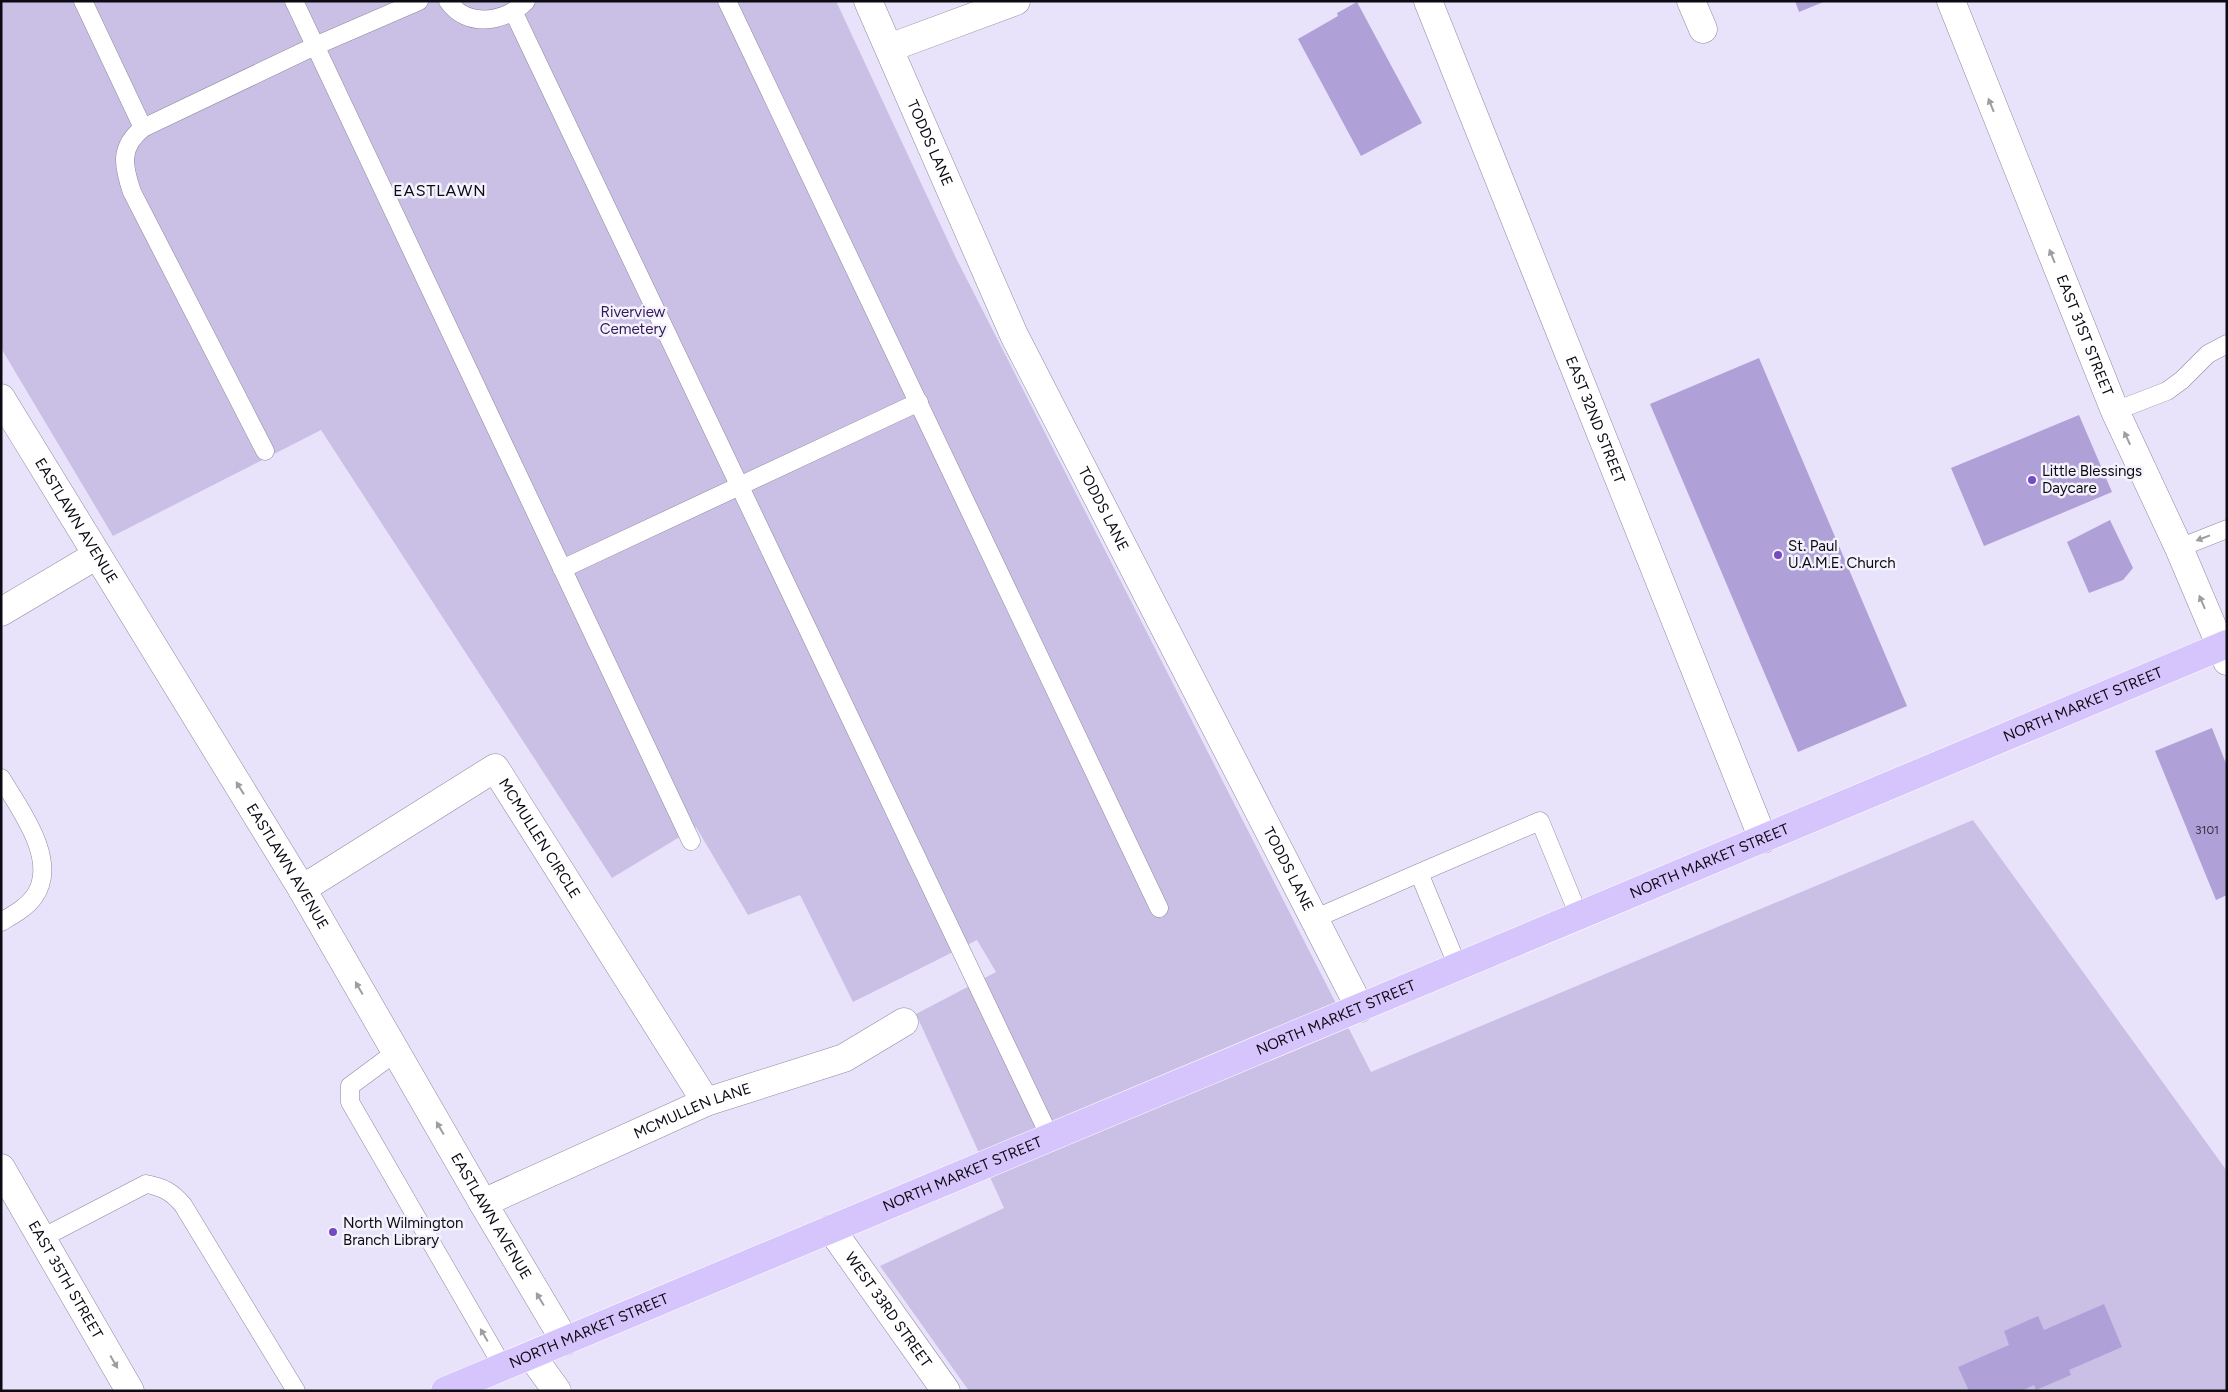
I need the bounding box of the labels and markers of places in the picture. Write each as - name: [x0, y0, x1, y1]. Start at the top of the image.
- place label: Little Blessings Daycare: [2042, 462, 2142, 497]
- marker: Little Blessings Daycare: [2026, 474, 2038, 486]
- place label: St. Paul U.A.M.E. Church: [1788, 537, 1896, 572]
- marker: St. Paul U.A.M.E. Church: [1772, 549, 1784, 561]
- place label: North Wilmington Branch Library: [343, 1214, 463, 1249]
- marker: North Wilmington Branch Library: [327, 1226, 339, 1238]

